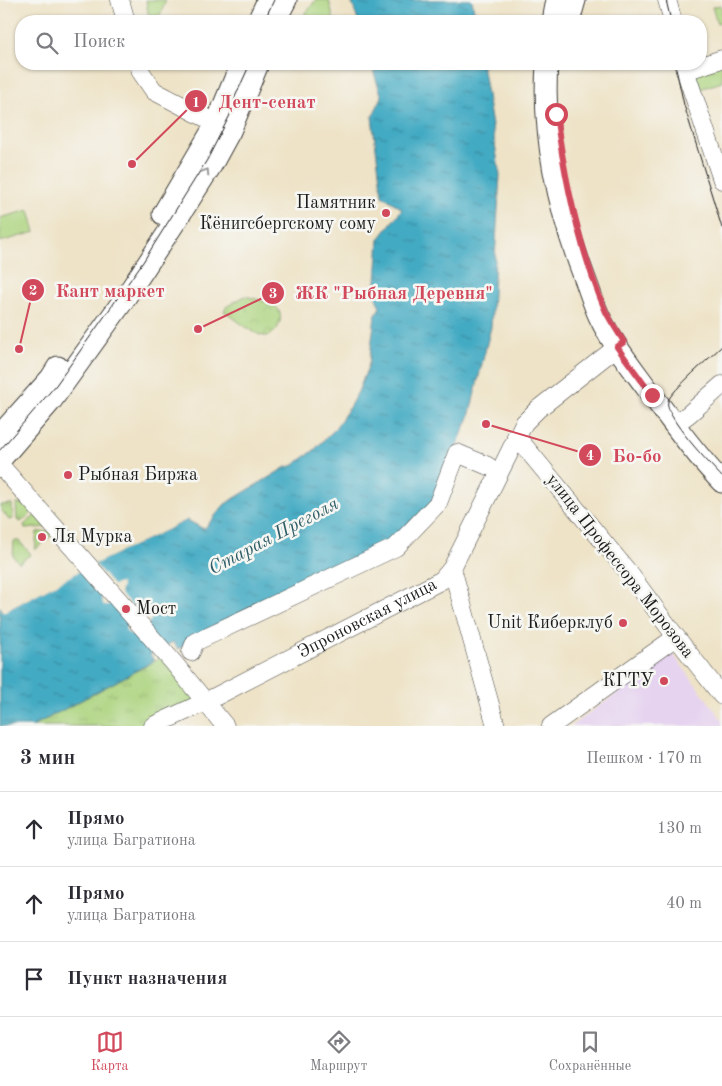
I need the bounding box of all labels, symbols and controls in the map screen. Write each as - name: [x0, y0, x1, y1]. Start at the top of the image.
- search box: [15, 15, 707, 70]
- icon: search: [33, 29, 61, 57]
- text: Поиск: [73, 33, 125, 52]
- callout: Дент-сенат: [184, 84, 326, 118]
- text: Дент-сенат: [218, 94, 316, 113]
- text: 1: [192, 96, 200, 111]
- route start: [545, 103, 568, 126]
- one-way arrow: [200, 169, 210, 178]
- place label: Памятник Кёнигсбергскому сому: [199, 194, 376, 233]
- marker: Памятник Кёнигсбергскому сому: [380, 207, 392, 219]
- callout: Кант маркет: [20, 273, 175, 307]
- callout: ЖК "Рыбная Деревня": [260, 276, 503, 310]
- text: Кант маркет: [55, 283, 165, 302]
- text: 2: [29, 284, 37, 299]
- text: ЖК "Рыбная Деревня": [295, 285, 493, 304]
- text: 3: [269, 287, 277, 302]
- route end: [641, 384, 664, 407]
- callout: Бо-бо: [577, 438, 672, 472]
- text: Бо-бо: [612, 448, 662, 467]
- text: 4: [586, 449, 594, 464]
- place label: Рыбная Биржа: [78, 466, 198, 484]
- marker: Рыбная Биржа: [62, 469, 74, 481]
- street label: улица Профессора Морозова: [542, 471, 697, 662]
- water label: Старая Преголя: [206, 495, 342, 579]
- place label: Ля Мурка: [52, 528, 132, 546]
- marker: Ля Мурка: [36, 531, 48, 543]
- street label: Эпроновская улица: [295, 575, 440, 661]
- place label: Мост: [136, 600, 176, 618]
- marker: Мост: [120, 603, 132, 615]
- place label: Unit Киберклуб: [487, 614, 613, 632]
- marker: Unit Киберклуб: [617, 617, 629, 629]
- place label: КГТУ: [602, 672, 654, 690]
- marker: КГТУ: [658, 675, 670, 687]
- text: 3 мин: [20, 748, 75, 769]
- text: Пешком · 170 m: [586, 751, 702, 767]
- text: Прямо: [67, 810, 125, 829]
- icon: ahead: [20, 815, 48, 843]
- text: 130 m: [657, 821, 702, 837]
- text: улица Багратиона: [67, 833, 196, 849]
- text: Прямо: [67, 885, 125, 904]
- icon: ahead: [20, 890, 48, 918]
- text: 40 m: [666, 896, 702, 912]
- text: улица Багратиона: [67, 908, 196, 924]
- icon: arrive: [20, 965, 48, 993]
- text: Пункт назначения: [67, 970, 227, 989]
- tab: Карта: [91, 1028, 129, 1075]
- tab: Маршрут: [310, 1028, 367, 1075]
- tab: Сохранённые: [549, 1028, 631, 1075]

